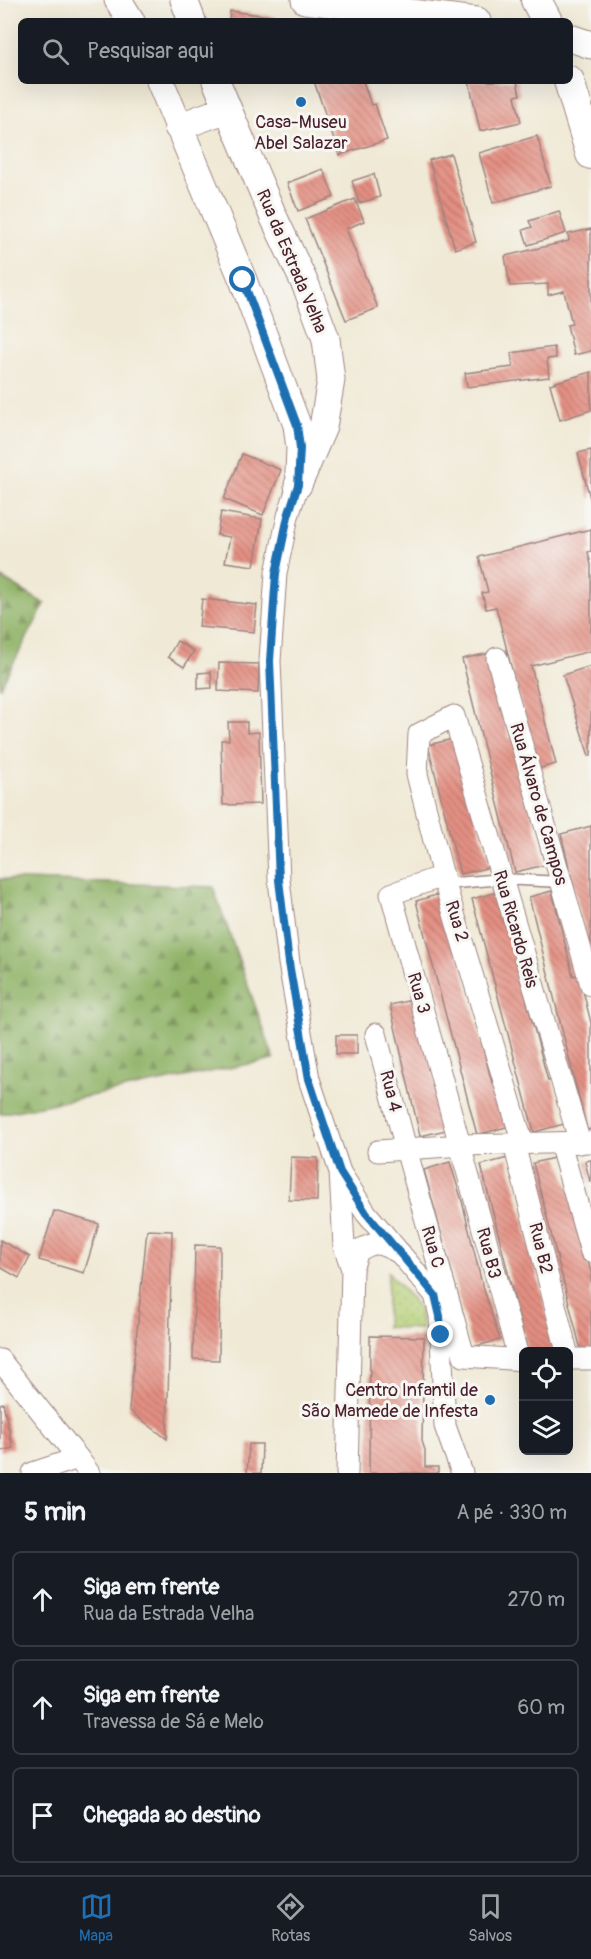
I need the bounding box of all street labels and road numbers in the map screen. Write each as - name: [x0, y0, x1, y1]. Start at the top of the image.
- street label: Rua da Estrada Velha: [251, 186, 332, 337]
- street label: Rua Álvaro de Campos: [504, 720, 573, 888]
- street label: Rua Ricardo Reis: [488, 868, 543, 991]
- street label: Rua 2: [439, 898, 474, 945]
- street label: Rua 3: [402, 970, 435, 1016]
- street label: Rua 4: [374, 1068, 407, 1115]
- street label: Rua B2: [523, 1220, 558, 1276]
- street label: Rua C: [416, 1223, 449, 1271]
- street label: Rua B3: [471, 1225, 506, 1281]

